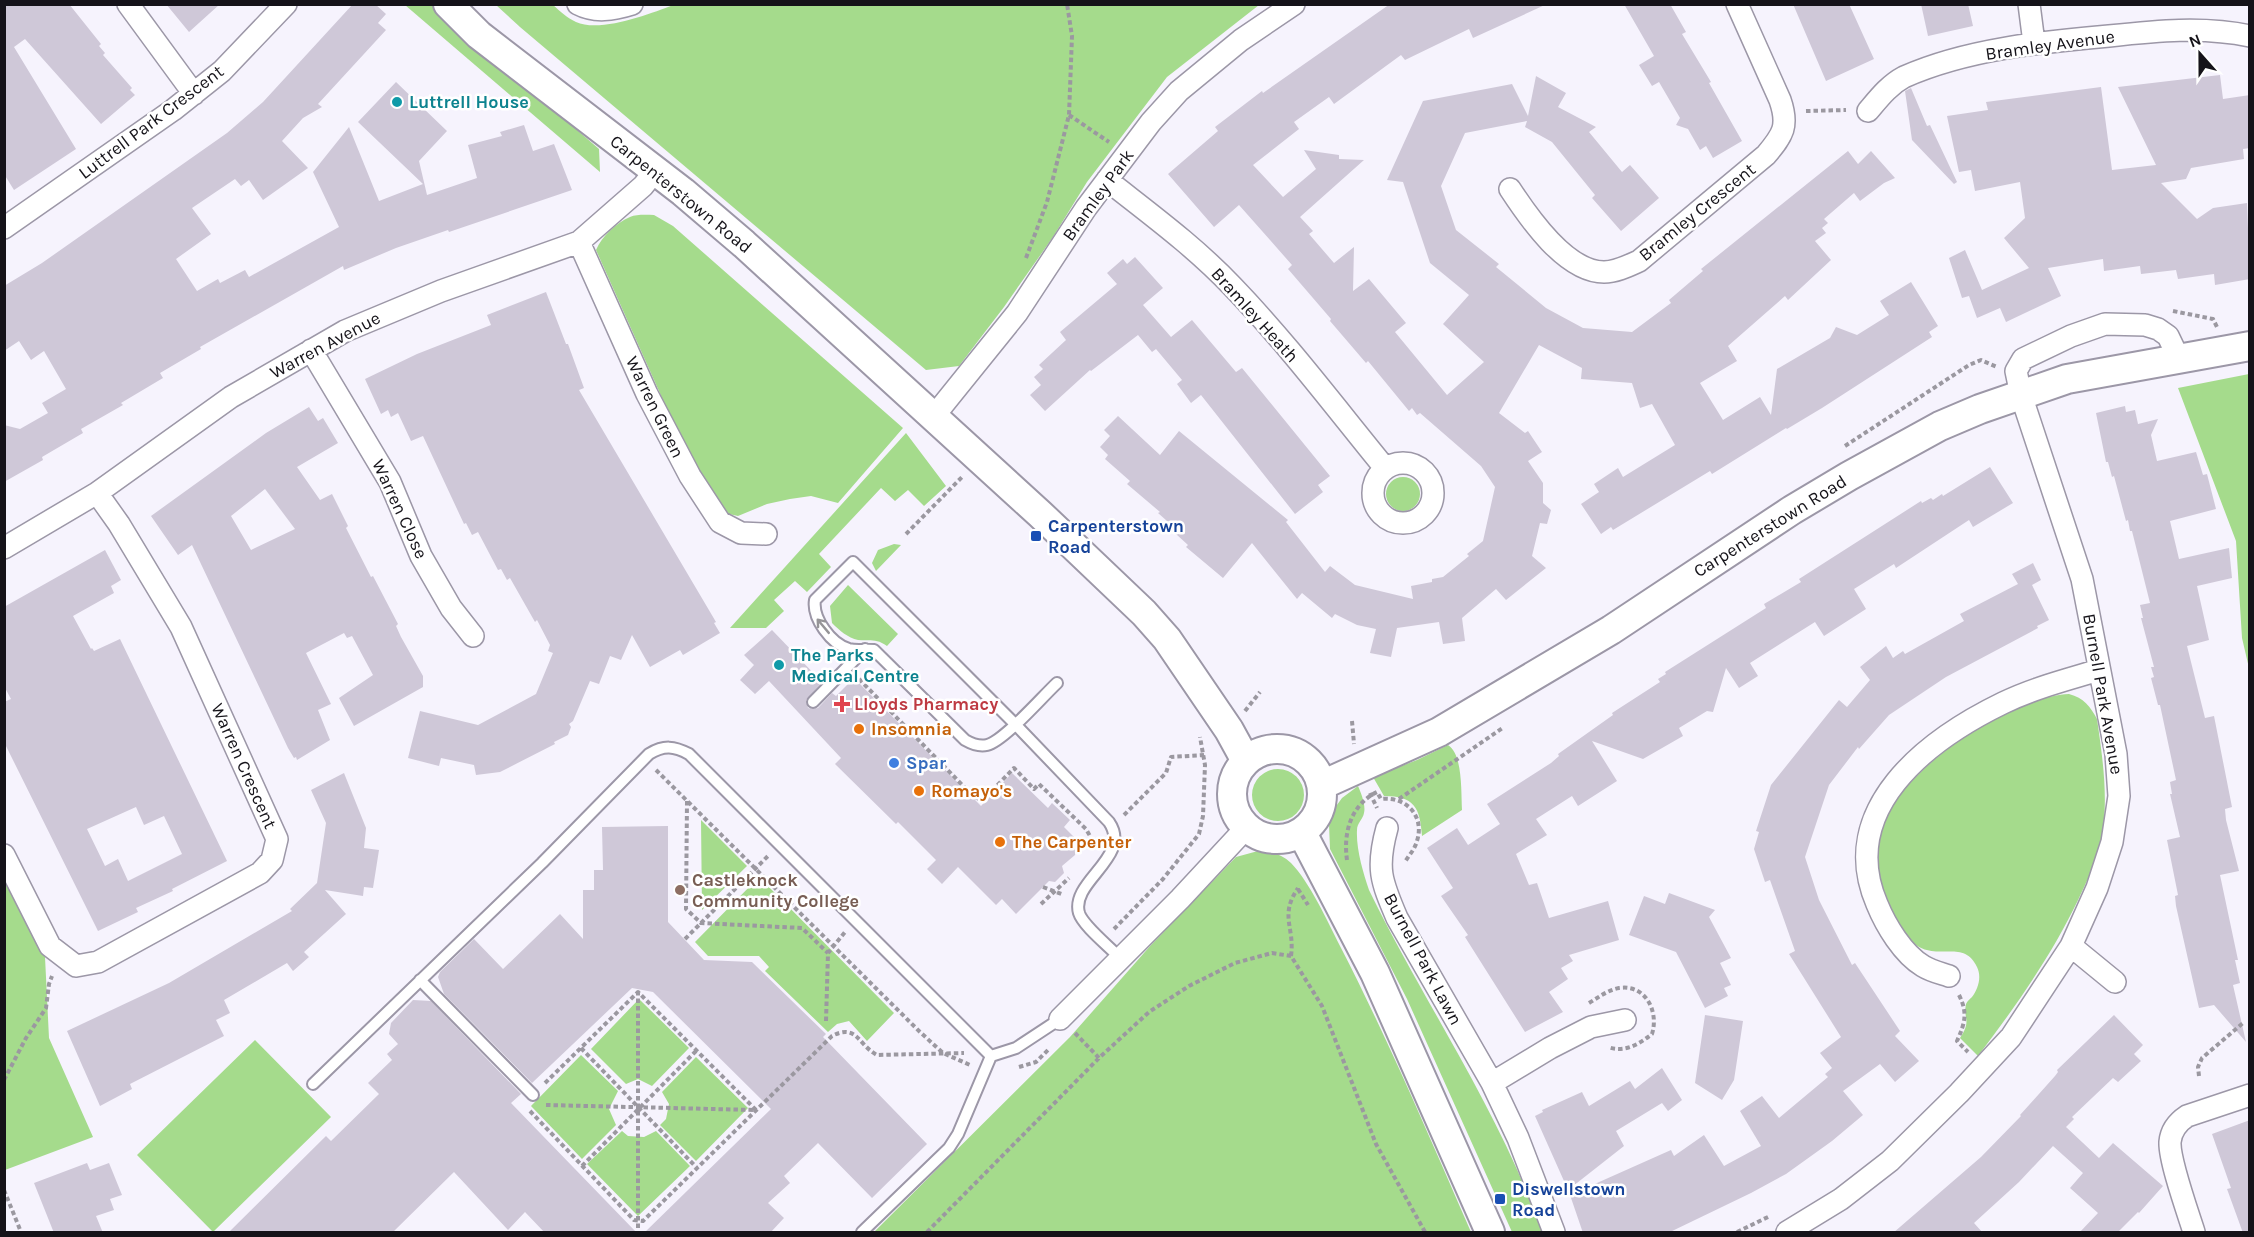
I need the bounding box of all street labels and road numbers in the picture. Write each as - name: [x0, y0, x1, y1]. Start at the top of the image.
- street label: Bramley Avenue: [1984, 25, 2116, 65]
- street label: Luttrell Park Crescent: [74, 60, 228, 184]
- street label: Carpenterstown Road: [606, 130, 756, 258]
- street label: Bramley Park: [1057, 145, 1139, 245]
- street label: Bramley Crescent: [1634, 158, 1760, 266]
- street label: Bramley Heath: [1207, 263, 1303, 367]
- street label: Warren Avenue: [266, 307, 384, 383]
- street label: Warren Green: [621, 353, 689, 461]
- street label: Warren Close: [367, 456, 433, 562]
- street label: Carpenterstown Road: [1689, 470, 1851, 582]
- street label: Burnell Park Avenue: [2078, 612, 2128, 776]
- street label: Warren Crescent: [206, 700, 282, 832]
- street label: Burnell Park Lawn: [1379, 889, 1467, 1029]

